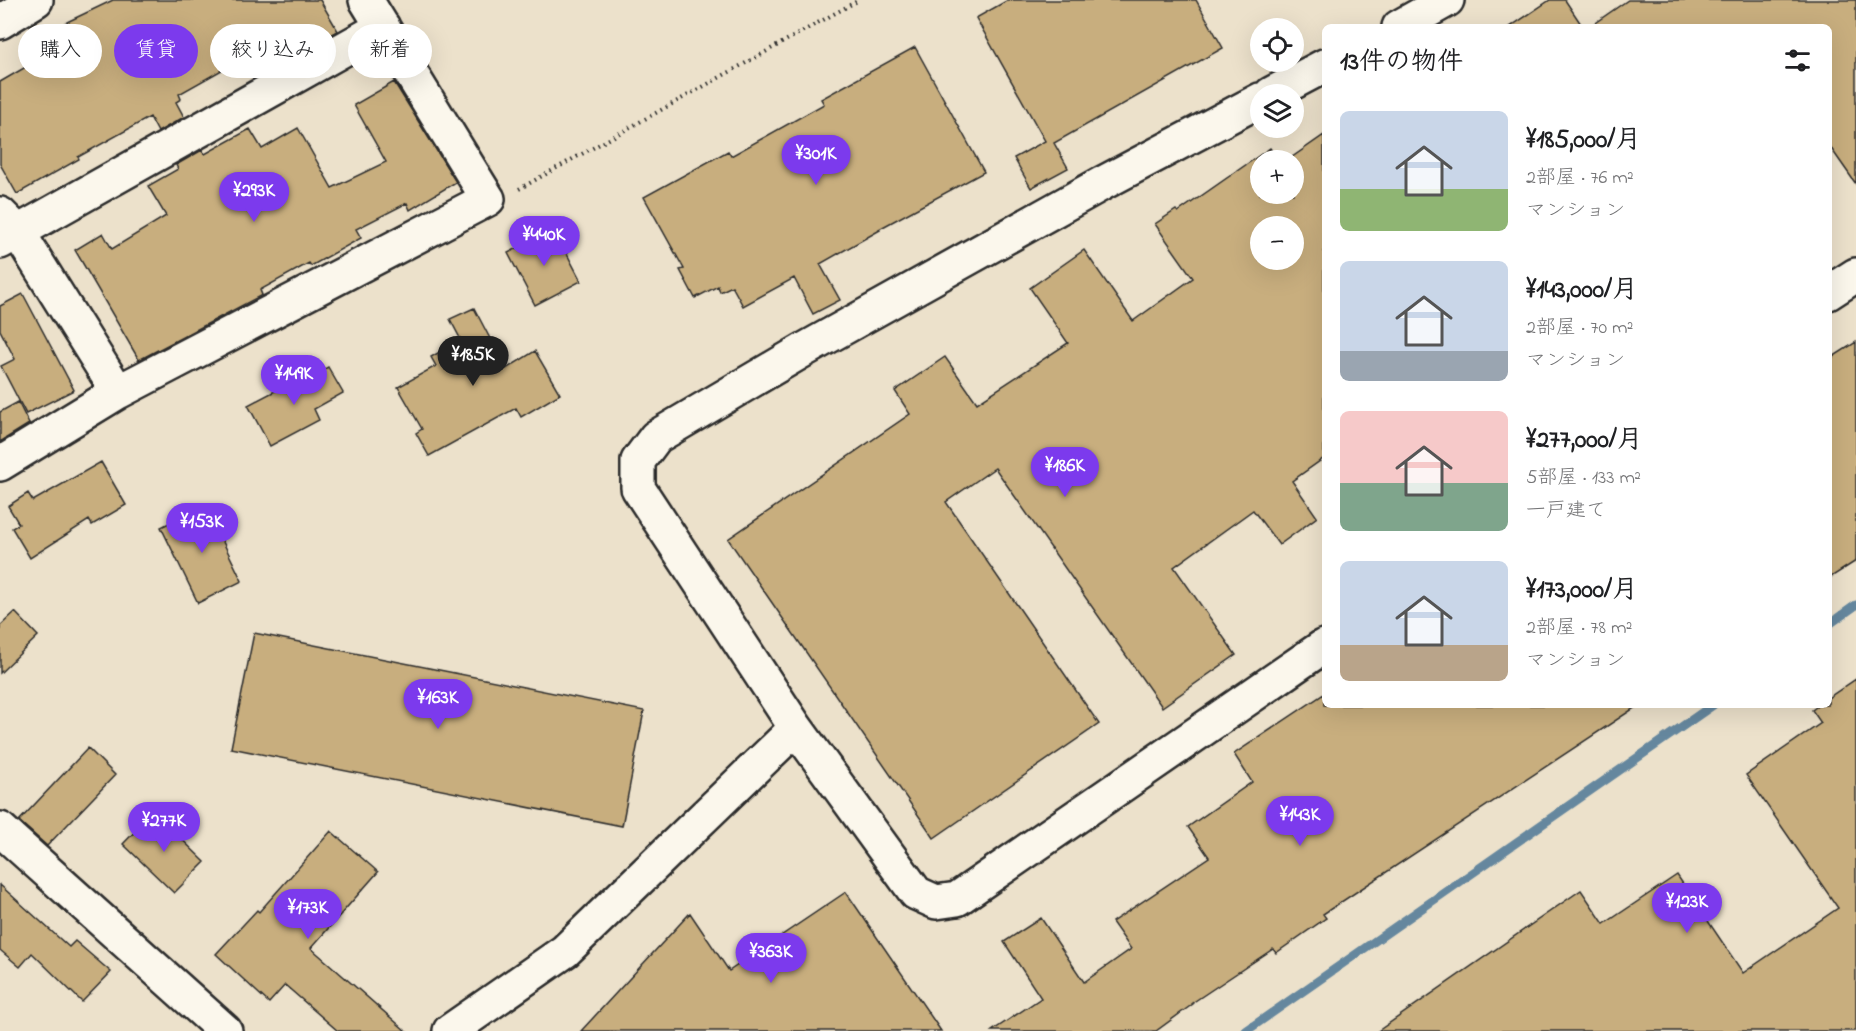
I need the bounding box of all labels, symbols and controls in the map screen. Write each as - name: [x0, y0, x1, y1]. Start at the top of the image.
- map controls: [1250, 18, 1304, 270]
- button: locate: [1250, 18, 1304, 72]
- chip: 購入: [18, 24, 102, 78]
- chip: 賃貸: [114, 24, 198, 78]
- chip: 絞り込み: [210, 24, 336, 78]
- chip: 新着: [348, 24, 432, 78]
- text: 13件の物件: [1340, 44, 1463, 82]
- icon: filters: [1781, 44, 1814, 77]
- button: layers: [1250, 84, 1304, 138]
- text: ¥185,000/月: [1526, 122, 1641, 160]
- pin: ¥301K: [774, 135, 858, 186]
- icon: home: [1388, 135, 1460, 207]
- text: ¥301K: [796, 140, 836, 169]
- button: +: [1250, 150, 1304, 204]
- text: 2部屋 · 76 m²: [1526, 164, 1634, 193]
- pin: ¥293K: [212, 172, 296, 223]
- text: ¥293K: [233, 177, 275, 206]
- text: マンション: [1526, 197, 1625, 226]
- pin: ¥440K: [502, 216, 586, 267]
- button: −: [1250, 216, 1304, 270]
- text: ¥440K: [523, 221, 565, 250]
- text: ¥143,000/月: [1526, 272, 1638, 310]
- icon: home: [1388, 285, 1460, 357]
- text: 2部屋 · 70 m²: [1526, 314, 1634, 343]
- pin: ¥185K: [431, 336, 515, 387]
- text: ¥185K: [452, 341, 494, 370]
- text: マンション: [1526, 347, 1625, 376]
- pin: ¥149K: [252, 355, 336, 406]
- text: ¥149K: [275, 360, 313, 389]
- text: ¥277,000/月: [1526, 422, 1643, 460]
- icon: home: [1388, 435, 1460, 507]
- pin: ¥186K: [1023, 447, 1107, 498]
- text: ¥186K: [1045, 452, 1085, 481]
- text: 5部屋 · 133 m²: [1526, 464, 1641, 493]
- text: 一戸建て: [1526, 497, 1606, 526]
- pin: ¥153K: [160, 503, 244, 554]
- text: ¥153K: [180, 508, 224, 537]
- text: ¥173,000/月: [1526, 572, 1638, 610]
- icon: home: [1388, 585, 1460, 657]
- text: 2部屋 · 78 m²: [1526, 614, 1632, 643]
- text: マンション: [1526, 647, 1625, 676]
- pin: ¥163K: [396, 679, 480, 730]
- text: ¥163K: [418, 684, 458, 713]
- pin: ¥143K: [1258, 796, 1342, 847]
- text: ¥143K: [1280, 801, 1320, 830]
- pin: ¥277K: [122, 802, 206, 853]
- text: ¥277K: [142, 807, 186, 836]
- pin: ¥123K: [1645, 883, 1729, 934]
- text: ¥123K: [1666, 888, 1708, 917]
- pin: ¥173K: [266, 889, 350, 940]
- text: ¥173K: [288, 894, 328, 923]
- pin: ¥363K: [729, 933, 813, 984]
- text: ¥363K: [750, 938, 792, 967]

